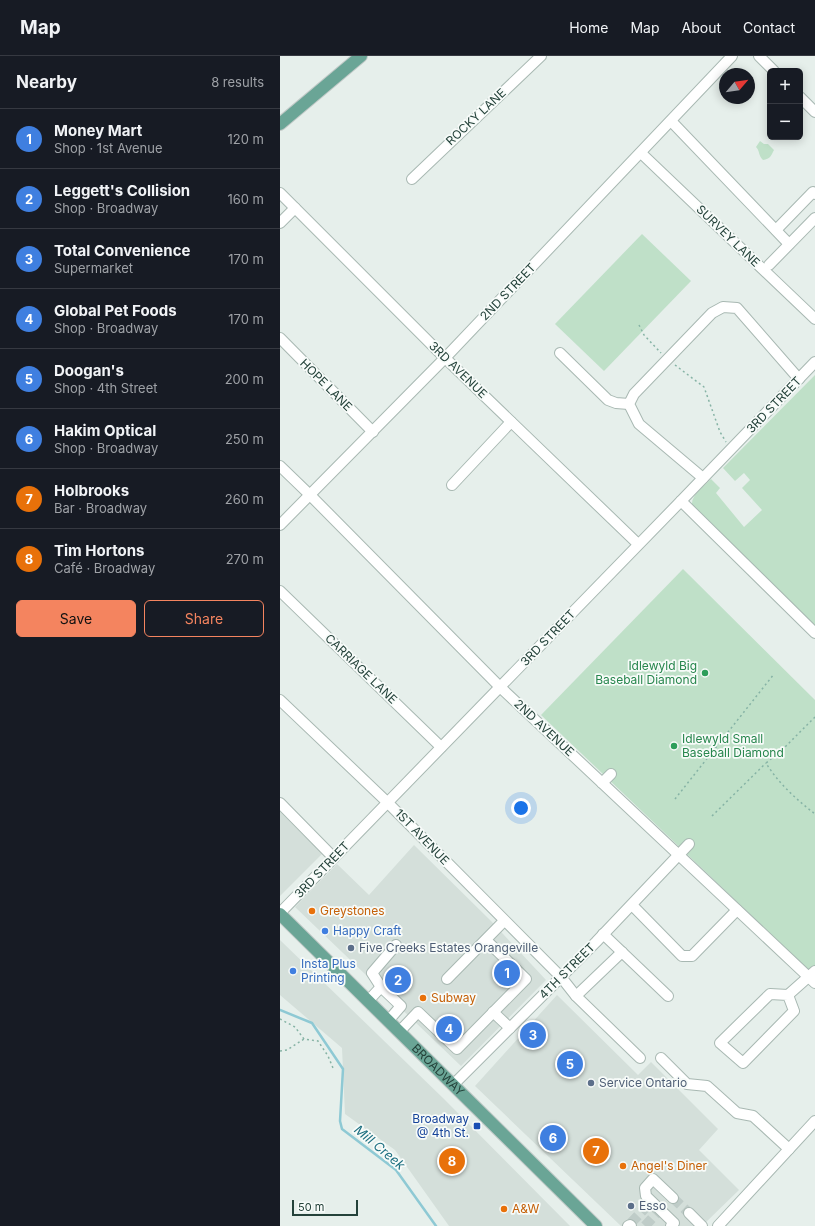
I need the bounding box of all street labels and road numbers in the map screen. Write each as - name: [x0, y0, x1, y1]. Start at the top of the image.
- street label: ROCKY LANE: [443, 85, 509, 148]
- street label: SURVEY LANE: [693, 202, 763, 270]
- street label: 2ND STREET: [477, 260, 539, 323]
- street label: 3RD AVENUE: [426, 338, 491, 401]
- street label: HOPE LANE: [297, 355, 356, 414]
- street label: 3RD STREET: [743, 373, 804, 436]
- street label: 3RD STREET: [517, 606, 578, 669]
- street label: CARRIAGE LANE: [322, 631, 400, 707]
- street label: 2ND AVENUE: [511, 696, 577, 759]
- street label: 1ST AVENUE: [392, 806, 453, 868]
- street label: 3RD STREET: [291, 838, 352, 901]
- street label: 4TH STREET: [535, 939, 598, 1002]
- street label: BROADWAY: [409, 1040, 468, 1099]

